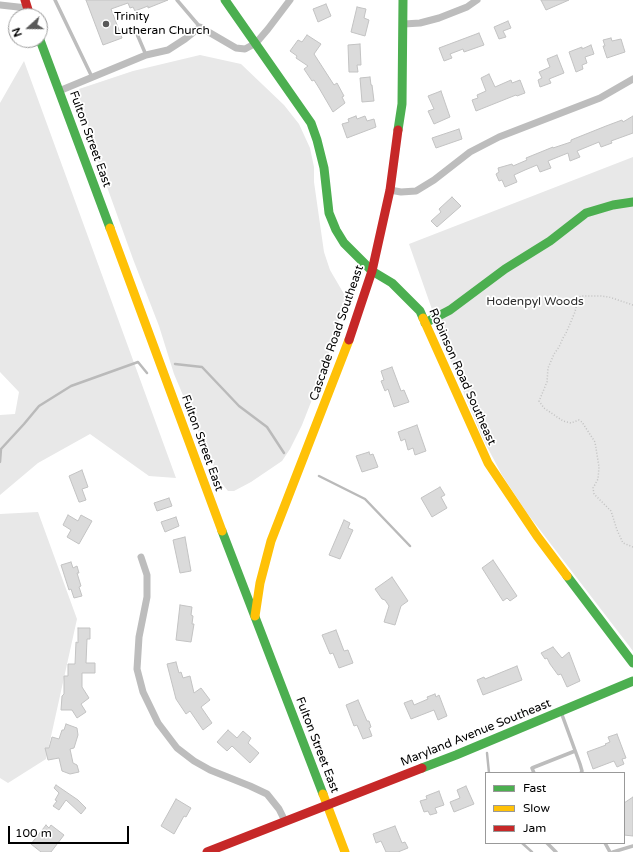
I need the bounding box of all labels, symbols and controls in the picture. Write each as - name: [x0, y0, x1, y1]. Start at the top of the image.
- north arrow: [8, 8, 48, 48]
- place label: Trinity Lutheran Church: [114, 10, 210, 38]
- marker: Trinity Lutheran Church: [101, 19, 111, 29]
- text: N: [10, 26, 25, 39]
- street label: Fulton Street East: [66, 89, 114, 189]
- street label: Cascade Road Southeast: [307, 263, 367, 403]
- park label: Hodenpyl Woods: [486, 295, 584, 309]
- street label: Robinson Road Southeast: [425, 306, 499, 448]
- street label: Fulton Street East: [178, 393, 226, 493]
- street label: Fulton Street East: [292, 695, 342, 795]
- street label: Maryland Avenue Southeast: [399, 696, 553, 770]
- legend: [485, 772, 625, 844]
- text: Fast: [523, 781, 546, 795]
- text: Slow: [523, 801, 550, 815]
- scale bar: [10, 818, 131, 844]
- text: Jam: [523, 821, 546, 835]
- text: 100 m: [15, 826, 52, 840]

